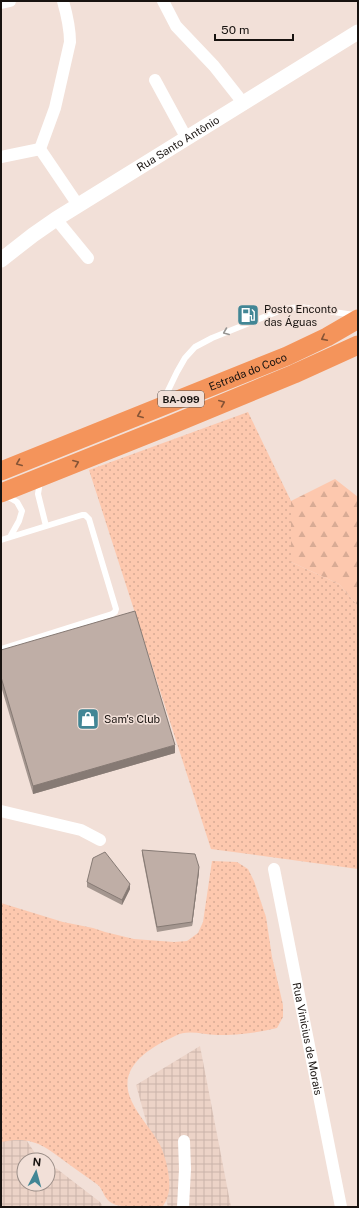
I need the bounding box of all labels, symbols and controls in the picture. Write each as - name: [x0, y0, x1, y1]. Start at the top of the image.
- scale bar: [215, 16, 293, 42]
- text: 50 m: [221, 23, 249, 37]
- street label: Rua Santo Antônio: [134, 113, 221, 174]
- fuel station icon: Posto Enconto das Águas: [235, 302, 261, 328]
- place label: Posto Enconto das Águas: [264, 303, 337, 328]
- one-way arrow: [223, 328, 230, 336]
- one-way arrow: [321, 333, 329, 341]
- street label: Estrada do Coco: [207, 351, 289, 393]
- road number: BA-099: [158, 391, 204, 407]
- one-way arrow: [219, 400, 226, 408]
- one-way arrow: [136, 411, 143, 419]
- one-way arrow: [16, 459, 23, 467]
- one-way arrow: [72, 460, 80, 468]
- shop icon: Sam's Club: [75, 706, 101, 732]
- place label: Sam's Club: [104, 713, 161, 725]
- street label: Rua Vinicius de Morais: [291, 981, 325, 1096]
- north arrow: [16, 1152, 56, 1192]
- text: N: [32, 1156, 42, 1168]

